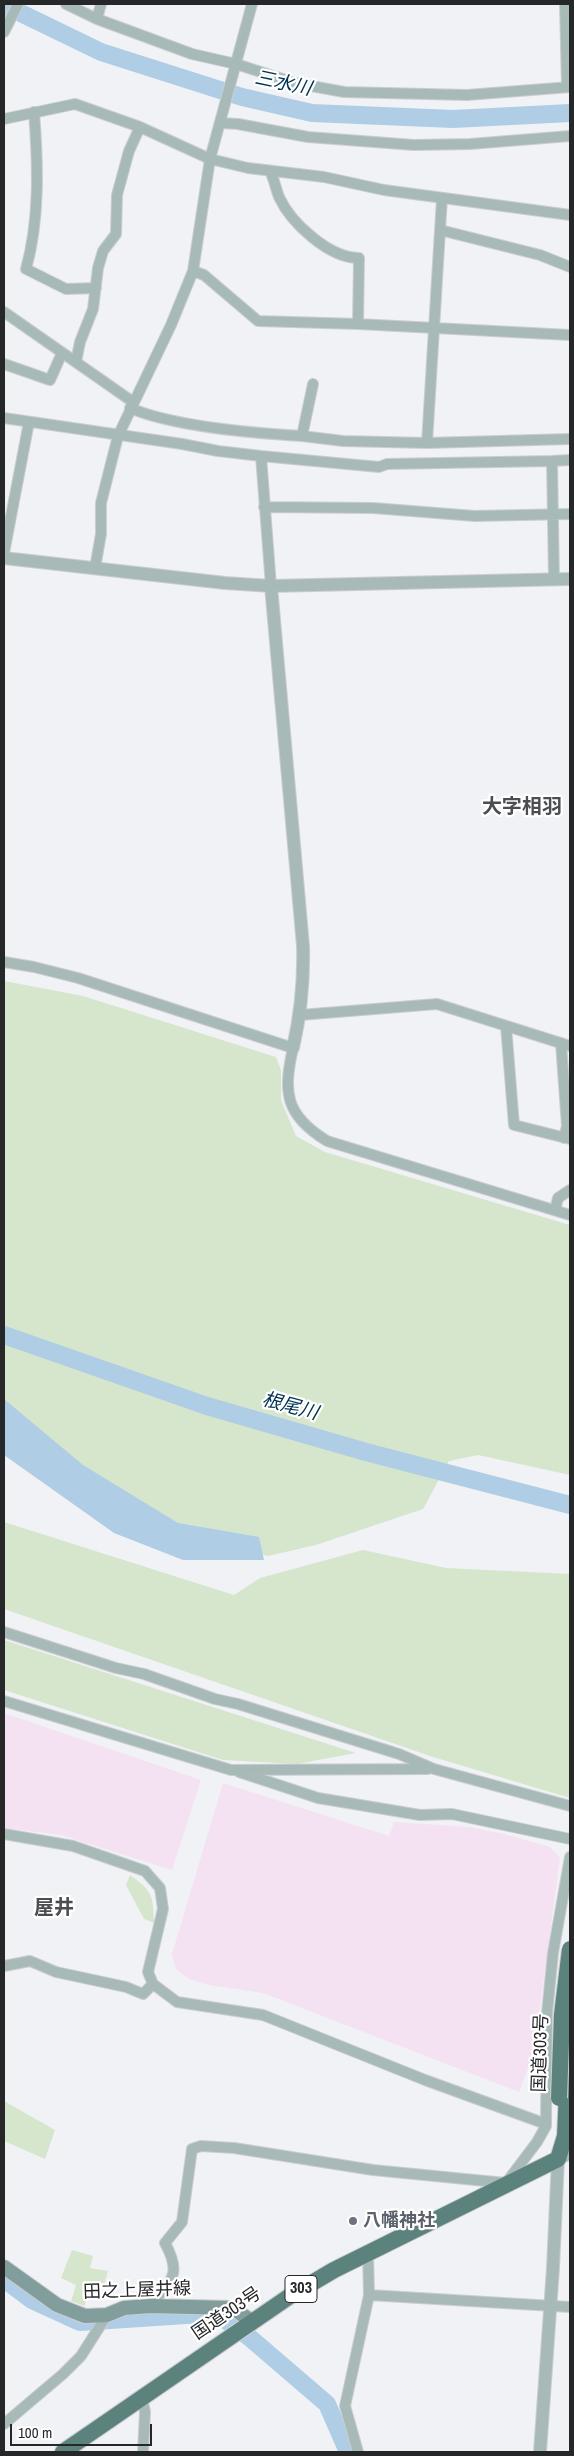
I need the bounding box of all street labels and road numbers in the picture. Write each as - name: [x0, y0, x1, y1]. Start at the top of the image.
- street label: 国道303号: [529, 2013, 553, 2093]
- road number: 303: [285, 2276, 317, 2302]
- street label: 田之上屋井線: [83, 2278, 191, 2304]
- street label: 国道303号: [188, 2283, 266, 2345]

